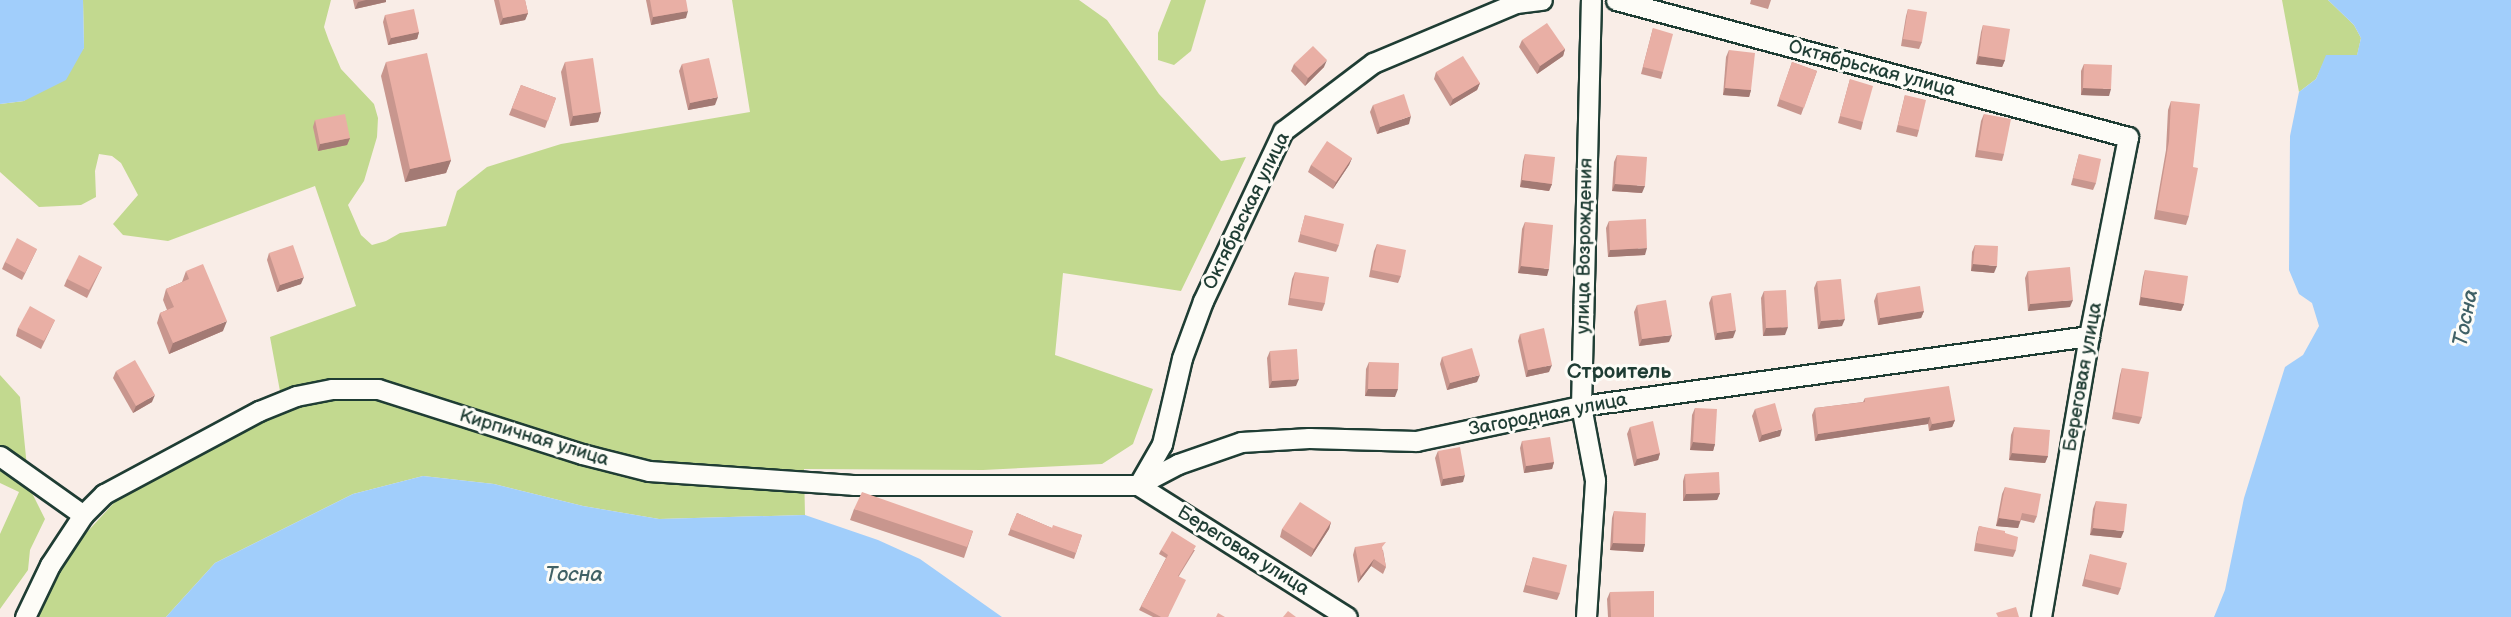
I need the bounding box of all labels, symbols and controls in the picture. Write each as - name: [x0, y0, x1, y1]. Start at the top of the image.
- street label: Октябрьская улица: [1786, 36, 1958, 102]
- street label: Октябрьская улица: [1199, 129, 1295, 293]
- street label: улица Возрождения: [1572, 158, 1598, 334]
- water label: Тосна: [2448, 287, 2484, 349]
- street label: Береговая улица: [2059, 301, 2107, 453]
- district label: Строитель: [1567, 359, 1671, 385]
- street label: Загородная улица: [1467, 388, 1629, 442]
- street label: Кирпичная улица: [456, 404, 612, 472]
- street label: Береговая улица: [1173, 501, 1313, 601]
- water label: Тосна: [545, 562, 603, 588]

